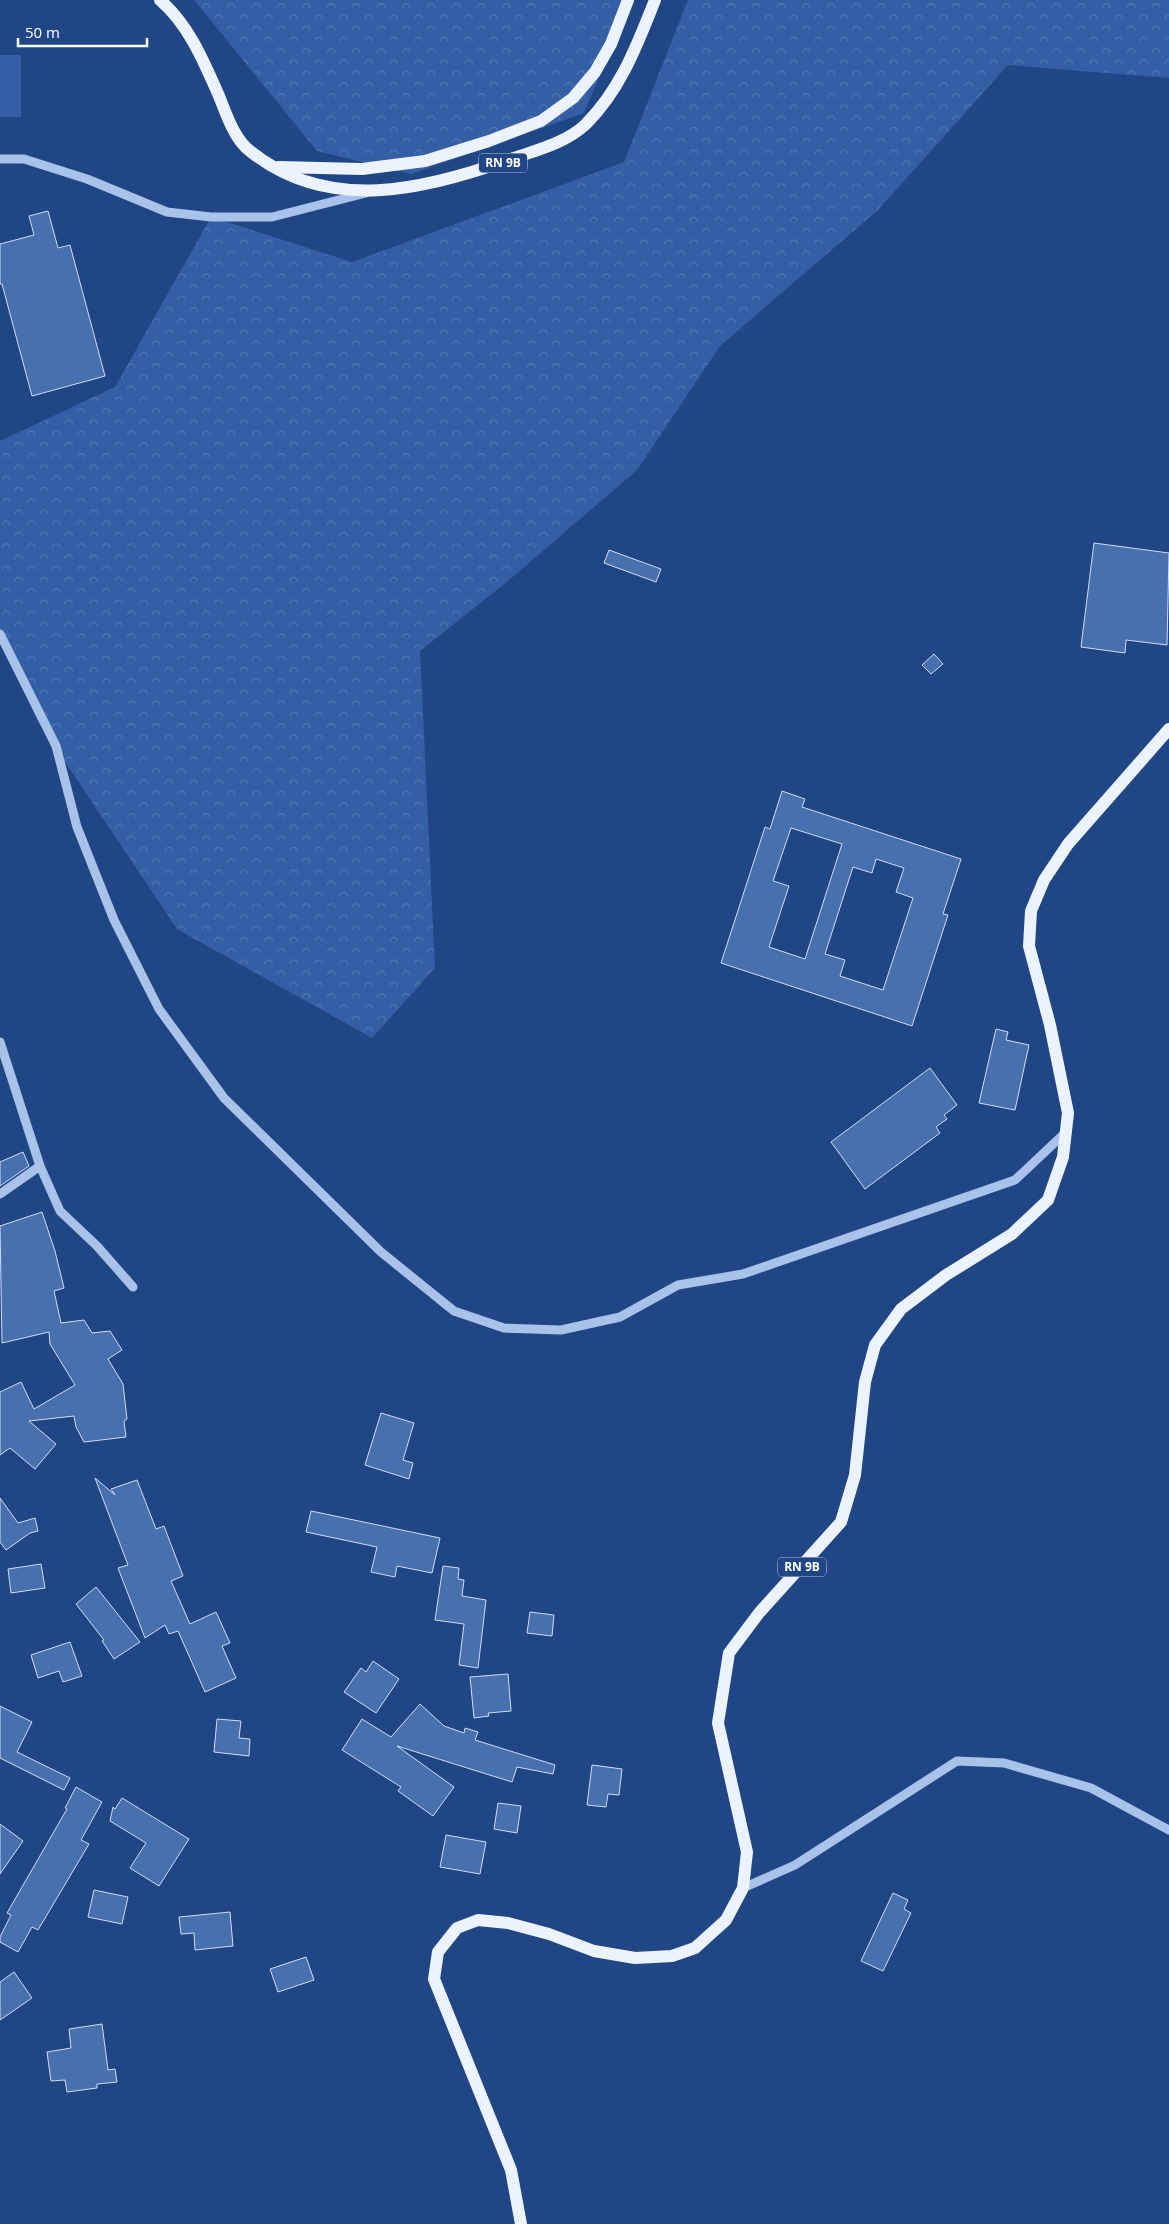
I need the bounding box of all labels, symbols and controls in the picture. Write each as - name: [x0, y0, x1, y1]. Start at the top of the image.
- scale bar: [18, 15, 146, 47]
- text: 50 m: [25, 22, 60, 42]
- road number: RN 9B: [479, 154, 527, 172]
- road number: RN 9B: [778, 1558, 826, 1576]

